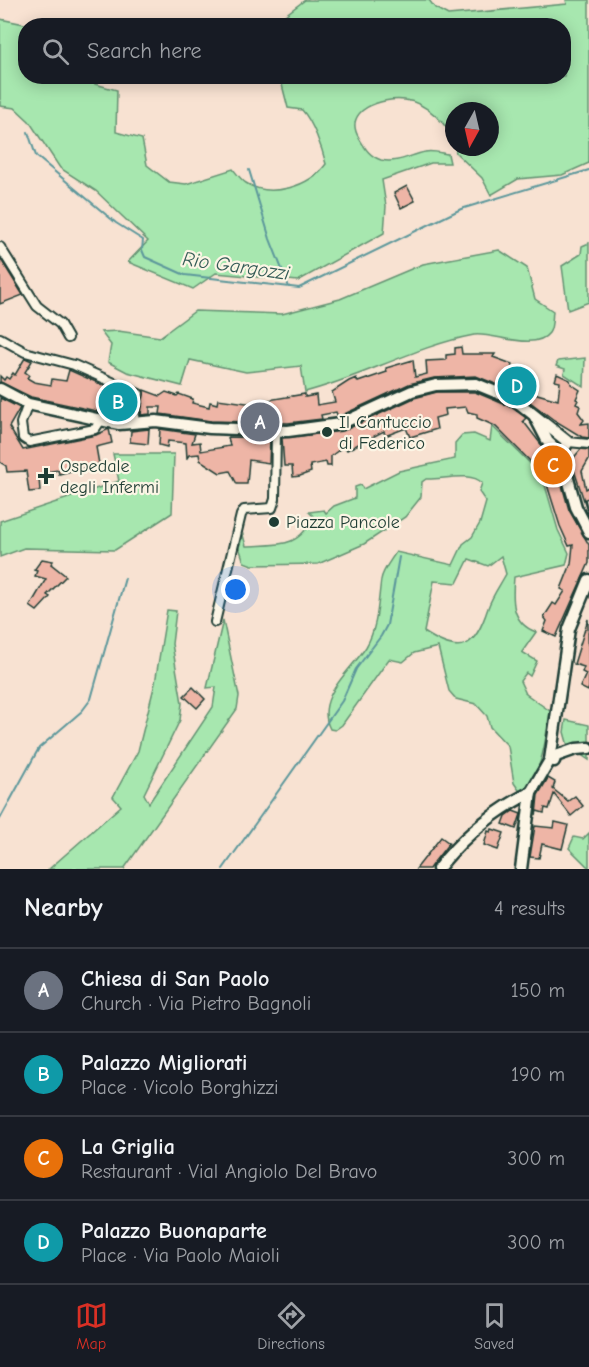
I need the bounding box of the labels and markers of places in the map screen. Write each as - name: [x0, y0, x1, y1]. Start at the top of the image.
- pin: D: [498, 364, 536, 408]
- pin: B: [98, 380, 138, 424]
- pin: A: [240, 400, 280, 444]
- place label: Il Cantuccio di Federico: [339, 412, 432, 454]
- marker: Il Cantuccio di Federico: [320, 425, 334, 439]
- pin: C: [534, 442, 572, 488]
- place label: Ospedale degli Infermi: [60, 456, 159, 498]
- marker: Ospedale degli Infermi: [37, 467, 55, 485]
- place label: Piazza Pancole: [286, 512, 400, 533]
- marker: Piazza Pancole: [267, 515, 281, 529]

